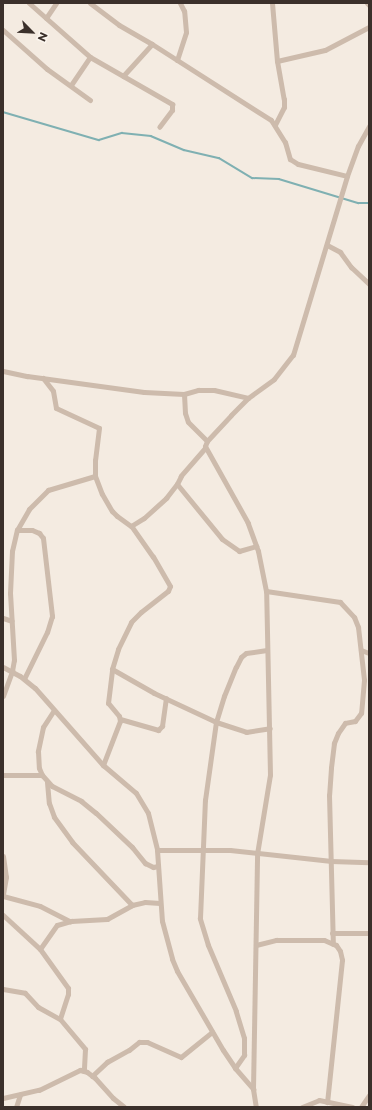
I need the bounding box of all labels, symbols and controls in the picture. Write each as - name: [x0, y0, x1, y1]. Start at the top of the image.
- north arrow: [12, 12, 52, 52]
- text: N: [35, 30, 51, 44]

